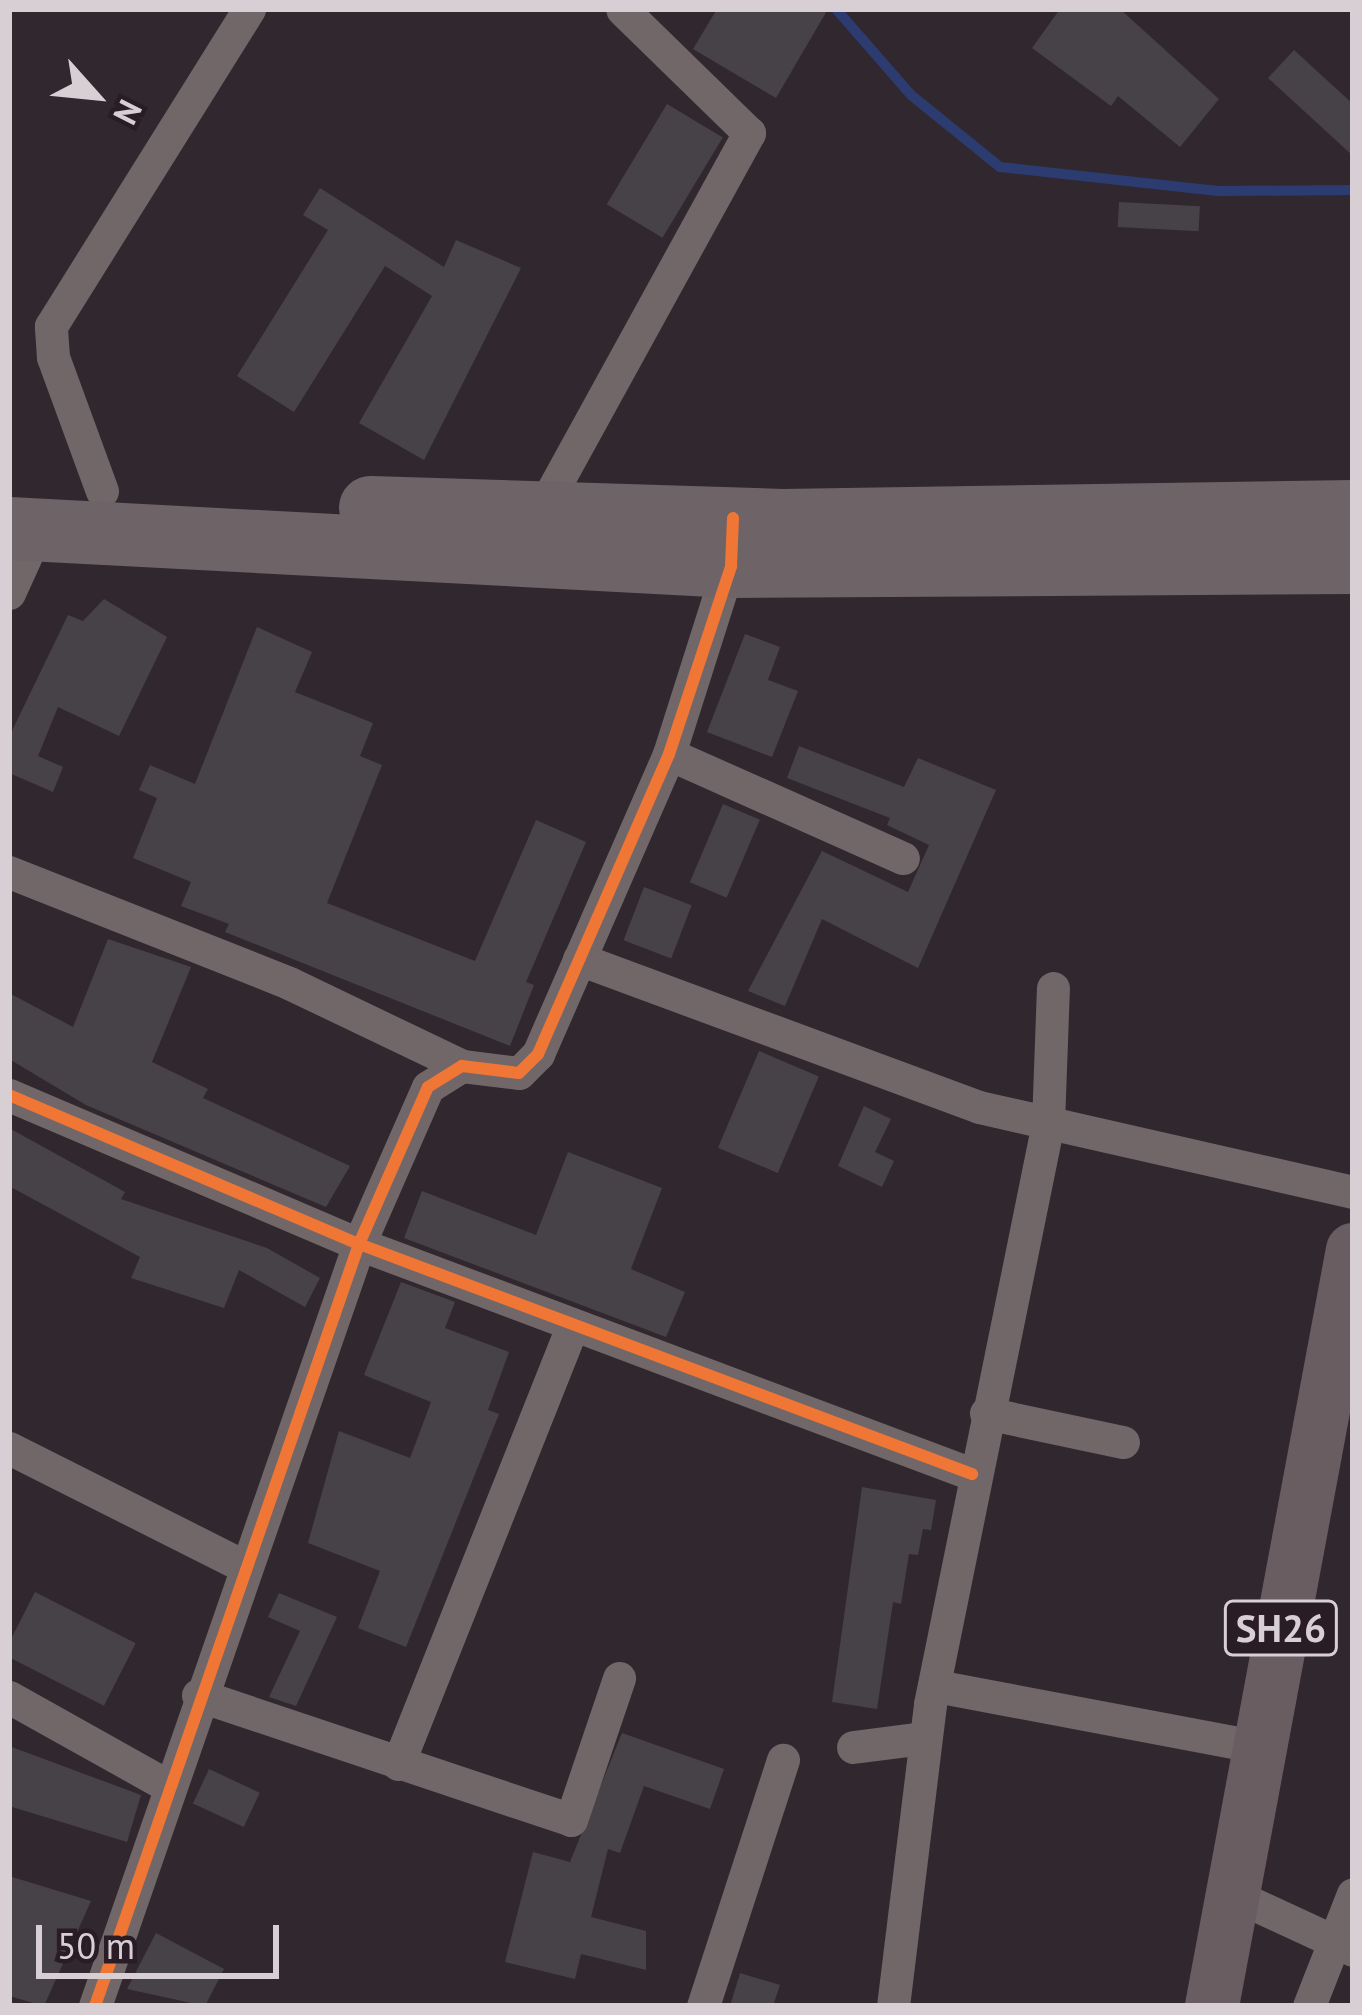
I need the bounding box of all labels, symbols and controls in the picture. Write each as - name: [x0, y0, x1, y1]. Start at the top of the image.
- north arrow: [36, 36, 156, 156]
- text: N: [104, 93, 153, 132]
- road number: SH26: [1221, 1595, 1341, 1661]
- scale bar: [42, 1901, 285, 1975]
- text: 50 m: [57, 1922, 135, 1969]

